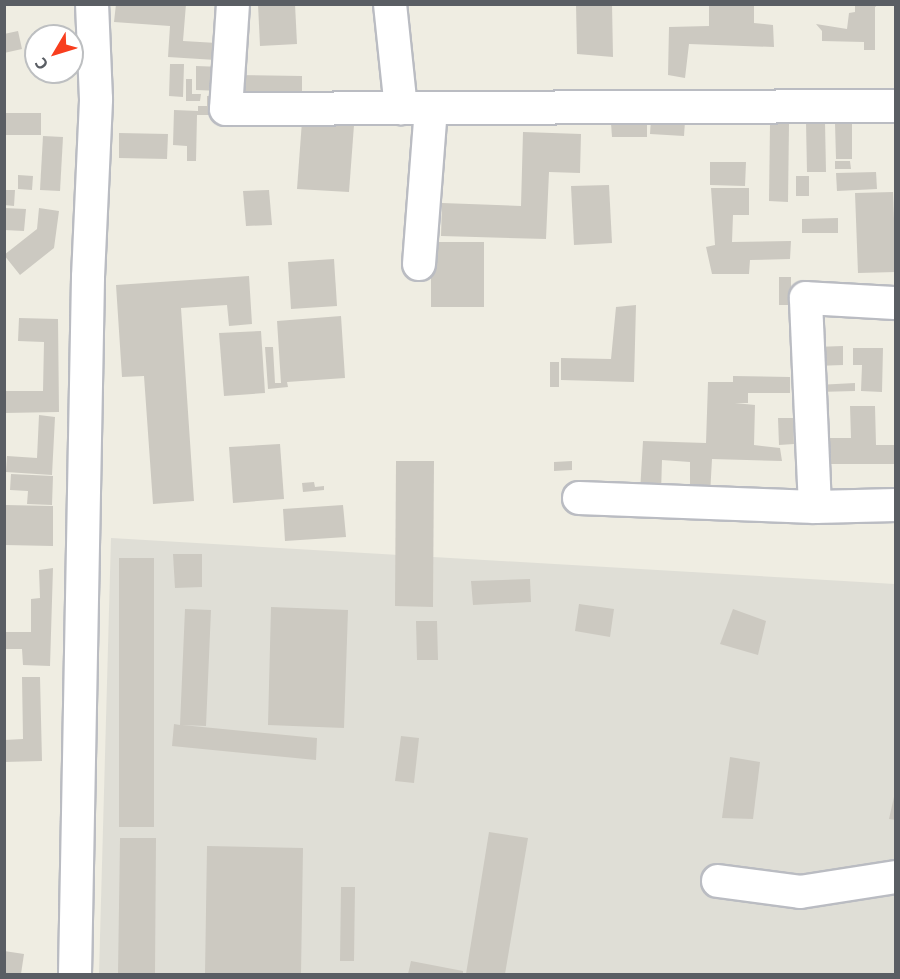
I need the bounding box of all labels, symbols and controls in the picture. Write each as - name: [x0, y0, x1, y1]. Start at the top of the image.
- north arrow: [24, 24, 84, 84]
- text: С: [30, 53, 53, 75]

